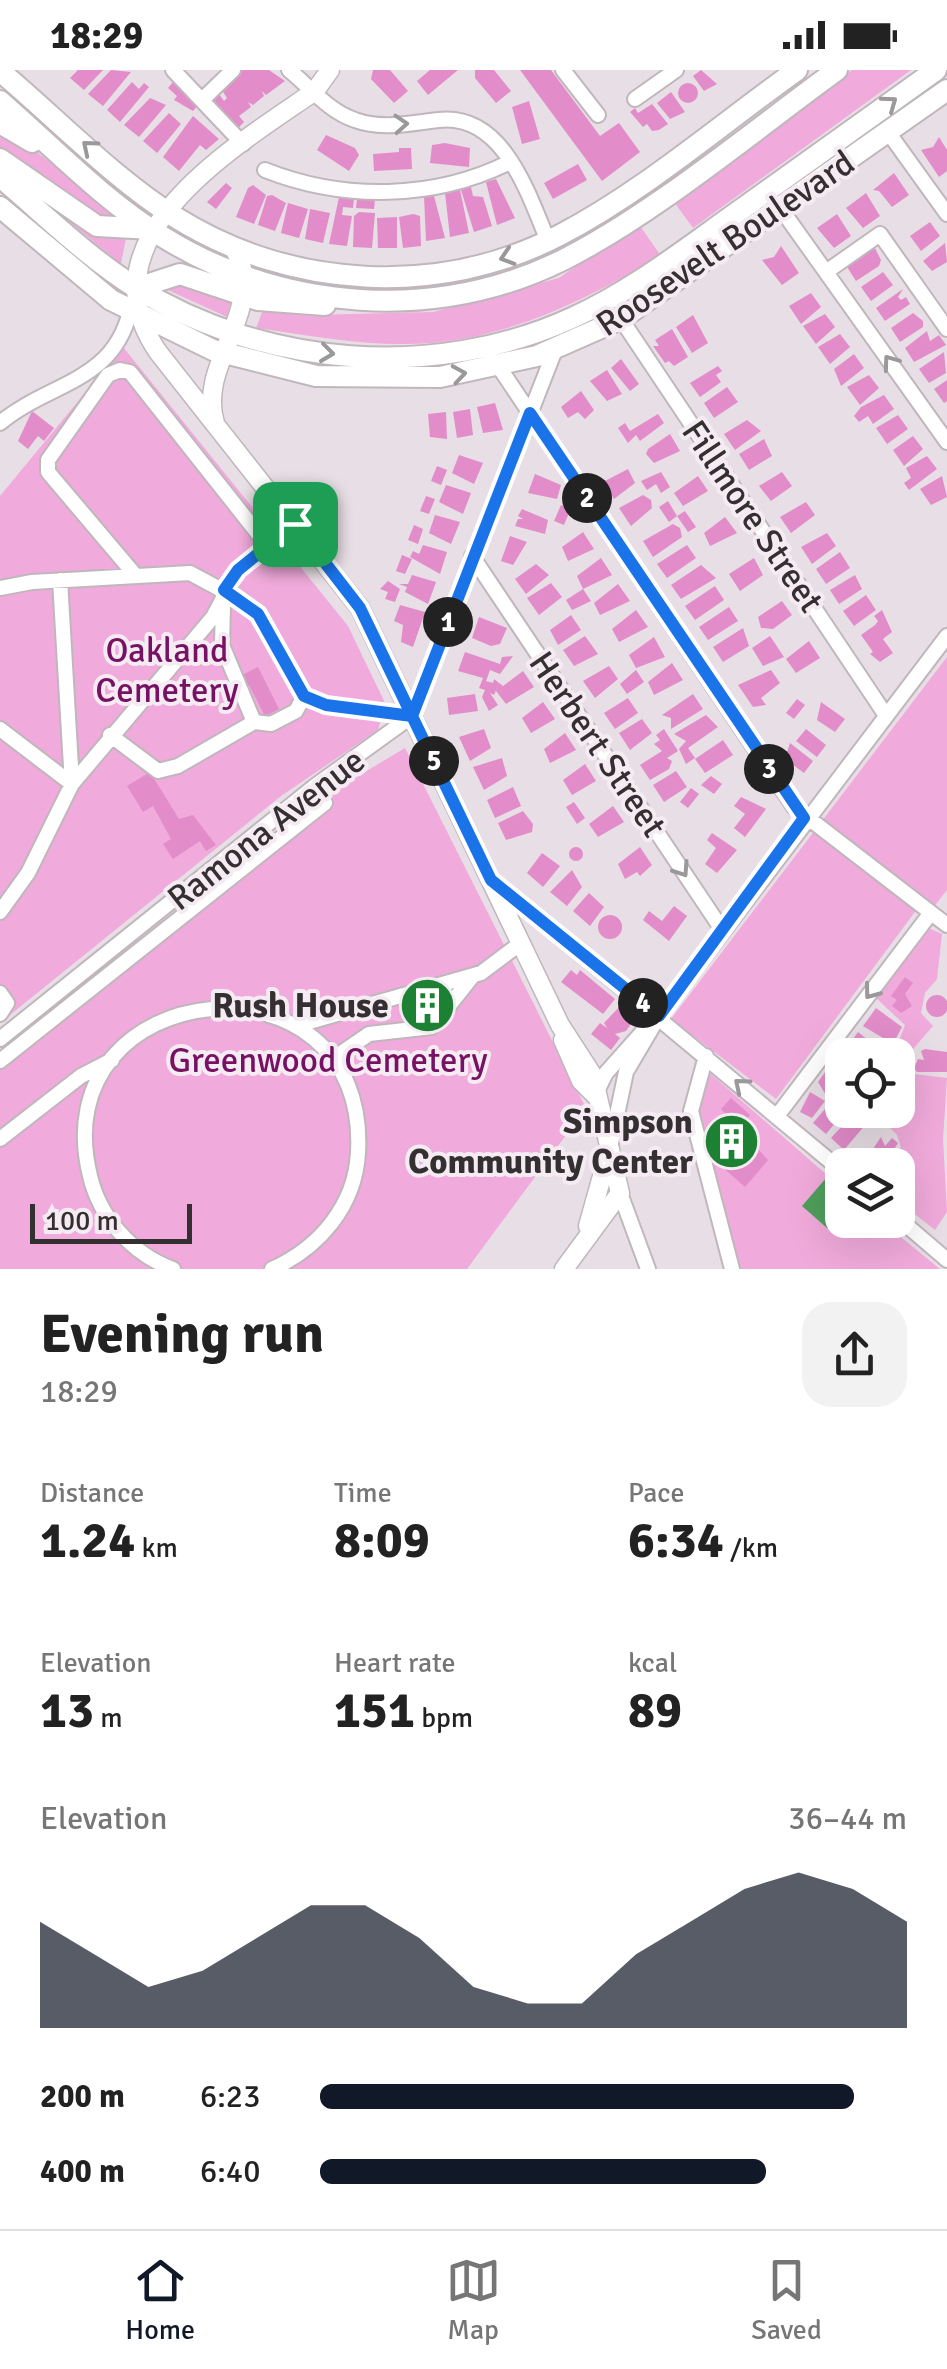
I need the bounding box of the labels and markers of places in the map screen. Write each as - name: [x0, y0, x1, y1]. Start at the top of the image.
- pin: 2: [562, 473, 612, 523]
- pin: [253, 482, 338, 567]
- pin: 1: [423, 597, 473, 647]
- pin: 5: [409, 736, 459, 786]
- pin: 3: [744, 744, 794, 794]
- building icon: Rush House: [398, 975, 458, 1035]
- pin: 4: [618, 978, 668, 1028]
- place label: Rush House: [212, 984, 389, 1027]
- place label: Simpson Community Center: [408, 1100, 693, 1183]
- building icon: Simpson Community Center: [702, 1111, 762, 1171]

